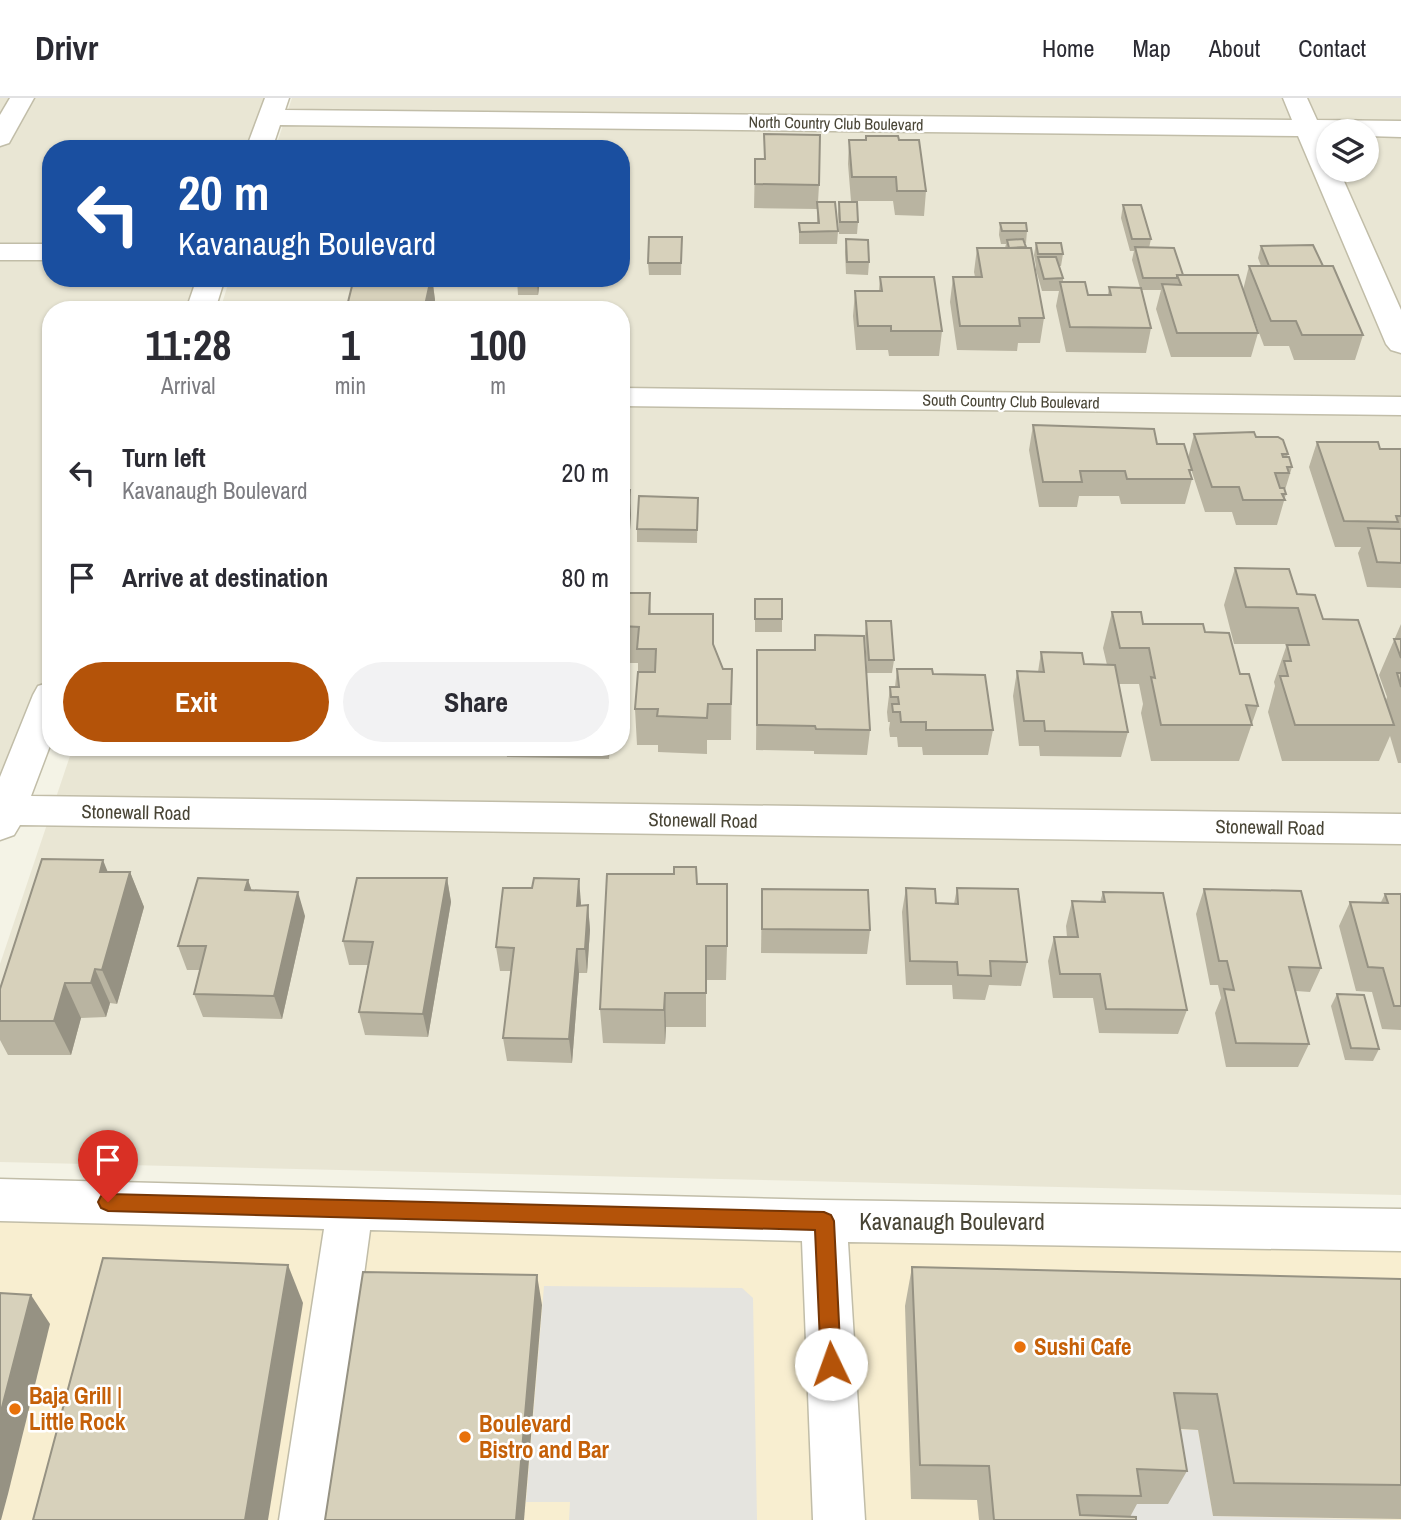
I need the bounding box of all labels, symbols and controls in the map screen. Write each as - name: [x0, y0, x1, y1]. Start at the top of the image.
- text: Drivr: [35, 26, 98, 70]
- text: Home: [1042, 32, 1094, 64]
- text: Map: [1132, 32, 1171, 64]
- text: About: [1209, 32, 1260, 64]
- text: Contact: [1298, 32, 1366, 64]
- street label: North Country Club Boulevard: [748, 110, 924, 136]
- map controls: [1316, 119, 1379, 182]
- button: layers: [1316, 119, 1379, 182]
- text: 20 m: [178, 159, 270, 225]
- icon: left: [63, 168, 154, 259]
- text: Kavanaugh Boulevard: [178, 222, 436, 265]
- text: 11:28: [145, 317, 231, 373]
- text: 1: [341, 317, 360, 373]
- text: 100: [469, 317, 527, 373]
- text: Arrival: [161, 370, 216, 401]
- text: min: [335, 370, 366, 401]
- text: m: [490, 370, 506, 401]
- street label: South Country Club Boulevard: [922, 388, 1100, 414]
- text: Turn left: [122, 440, 206, 475]
- icon: left: [63, 454, 101, 492]
- text: 20 m: [562, 455, 609, 490]
- text: Kavanaugh Boulevard: [122, 475, 308, 506]
- icon: arrive: [63, 559, 101, 597]
- text: Arrive at destination: [122, 560, 328, 595]
- text: 80 m: [562, 560, 609, 595]
- button: Exit: [63, 662, 329, 742]
- button: Share: [343, 662, 609, 742]
- street label: Stonewall Road: [81, 798, 191, 826]
- street label: Stonewall Road: [648, 806, 758, 834]
- street label: Stonewall Road: [1215, 813, 1325, 841]
- pin: [78, 1130, 138, 1202]
- icon: arrive: [89, 1141, 127, 1179]
- street label: Kavanaugh Boulevard: [859, 1206, 1045, 1237]
- position arrow: [794, 1327, 868, 1401]
- place label: Sushi Cafe: [1034, 1331, 1131, 1362]
- marker: Sushi Cafe: [1012, 1339, 1028, 1355]
- place label: Baja Grill | Little Rock: [29, 1380, 126, 1437]
- marker: Baja Grill | Little Rock: [7, 1401, 23, 1417]
- place label: Boulevard Bistro and Bar: [479, 1408, 610, 1465]
- marker: Boulevard Bistro and Bar: [457, 1429, 473, 1445]

